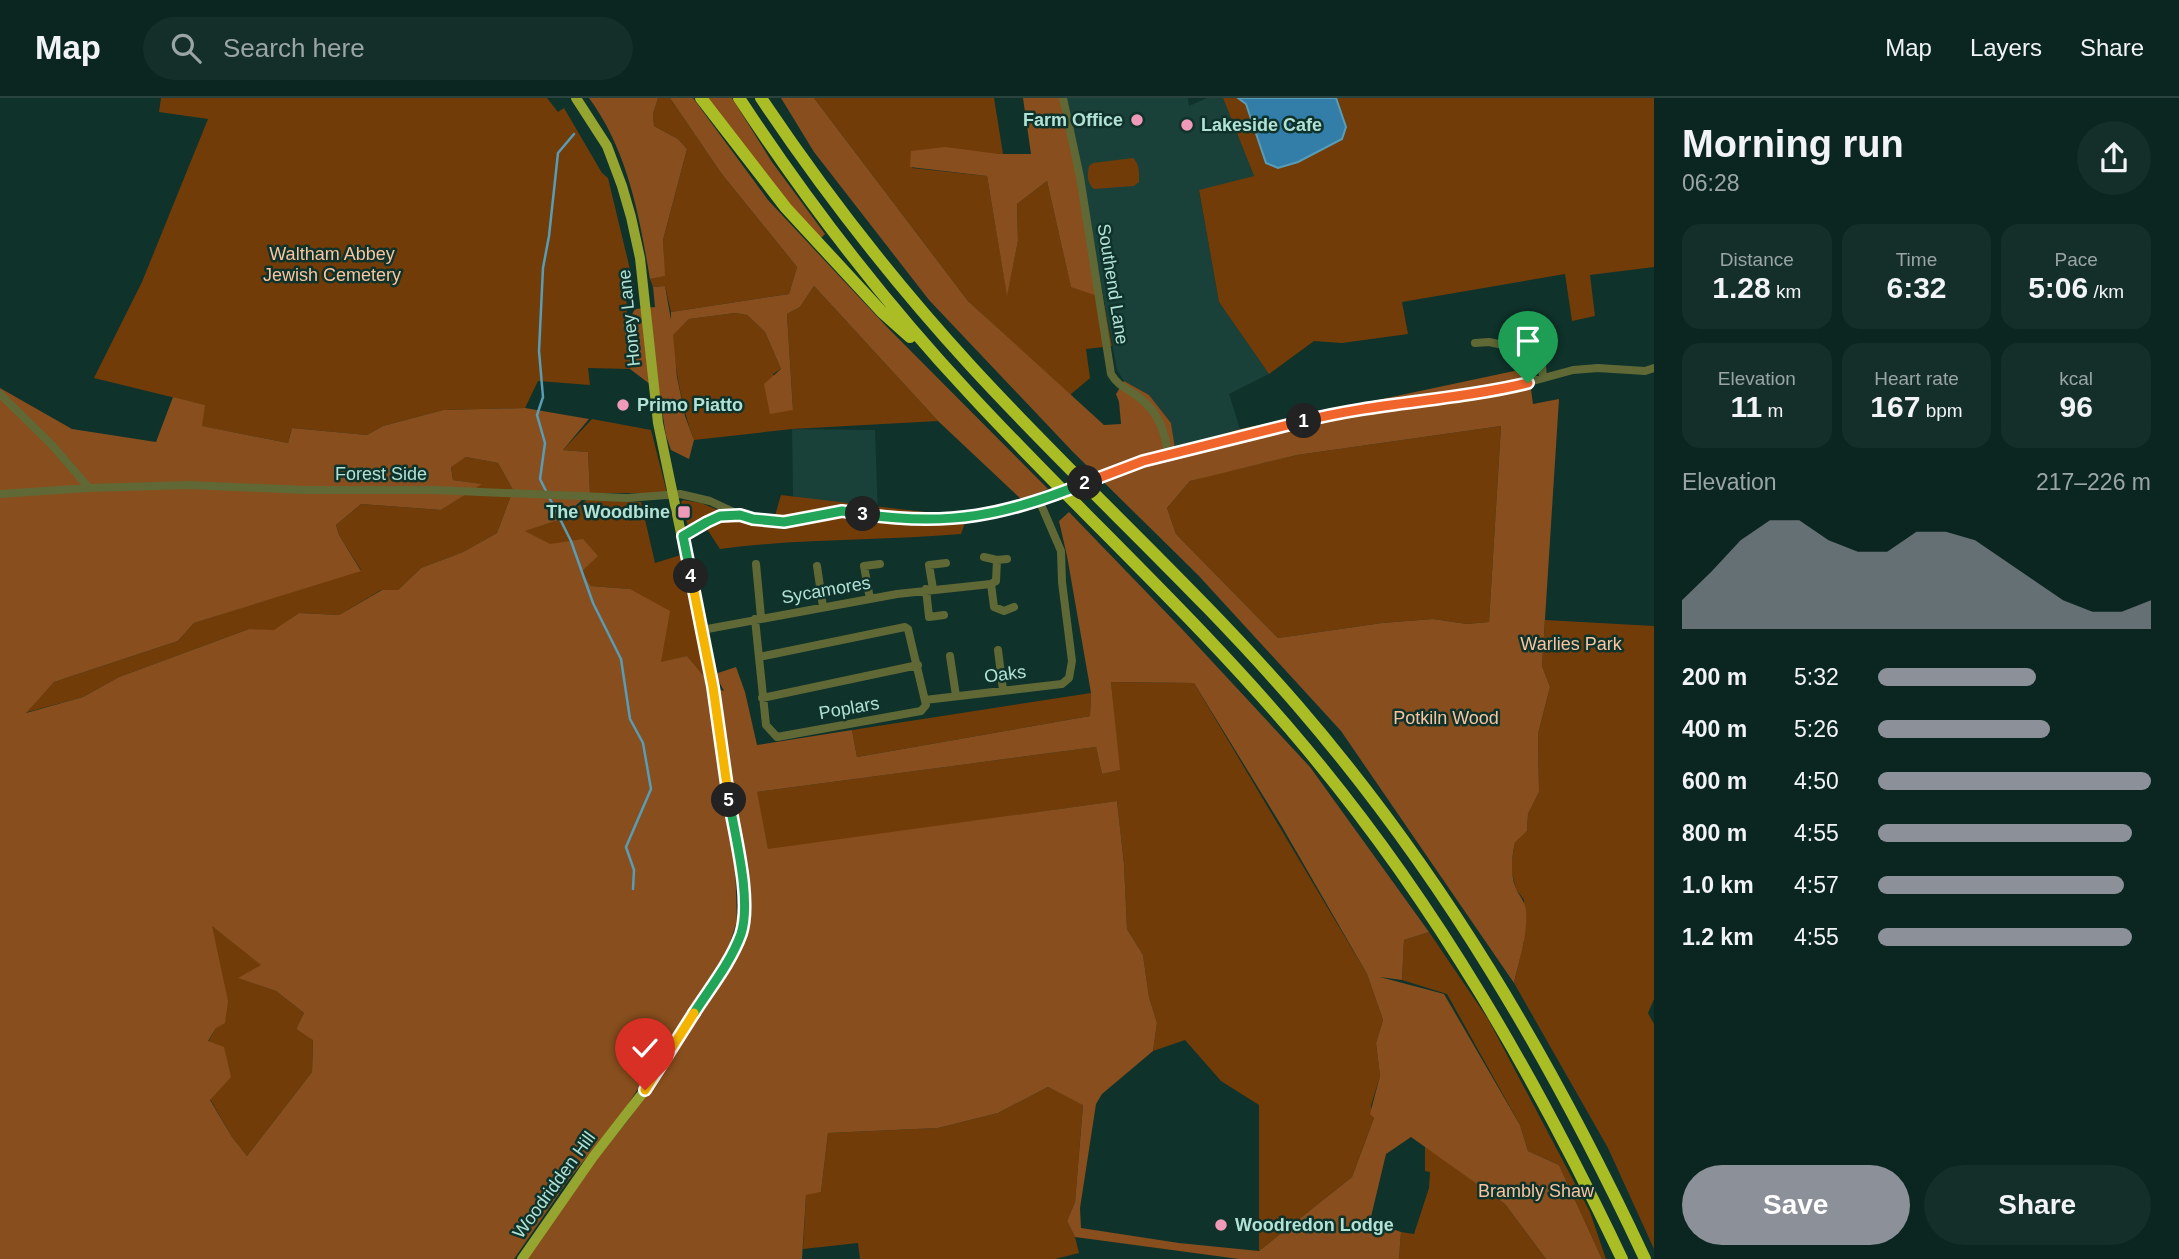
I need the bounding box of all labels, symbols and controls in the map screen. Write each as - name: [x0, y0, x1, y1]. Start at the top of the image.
- search box: [143, 17, 633, 80]
- text: Map: [35, 29, 101, 66]
- icon: search: [167, 29, 205, 67]
- text: Search here: [223, 33, 365, 63]
- text: Map: [1885, 34, 1932, 61]
- text: Layers: [1970, 34, 2042, 61]
- text: Share: [2080, 34, 2144, 61]
- place label: Farm Office: [1023, 110, 1123, 130]
- marker: Farm Office: [1129, 112, 1145, 128]
- place label: Lakeside Cafe: [1201, 115, 1322, 135]
- marker: Lakeside Cafe: [1179, 117, 1195, 133]
- button: share: [2077, 121, 2151, 195]
- text: Morning run: [1682, 123, 1904, 165]
- text: 06:28: [1682, 170, 1740, 196]
- street label: Southend Lane: [1094, 222, 1132, 346]
- park label: Waltham Abbey Jewish Cemetery: [263, 244, 401, 285]
- text: Distance: [1720, 249, 1794, 270]
- text: Time: [1896, 249, 1937, 270]
- text: Pace: [2055, 249, 2098, 270]
- street label: Honey Lane: [614, 269, 644, 367]
- text: 1.28: [1712, 271, 1771, 304]
- text: 6:32: [1886, 271, 1947, 304]
- text: 5:06: [2028, 271, 2088, 304]
- text: km: [1771, 281, 1801, 302]
- text: /km: [2088, 281, 2124, 302]
- pin: [1498, 311, 1558, 383]
- icon: arrive: [1509, 322, 1547, 360]
- text: Elevation: [1718, 368, 1796, 389]
- text: Heart rate: [1874, 368, 1959, 389]
- text: kcal: [2059, 368, 2093, 389]
- text: 11: [1730, 390, 1762, 423]
- text: 167: [1870, 390, 1920, 423]
- text: 96: [2059, 390, 2093, 423]
- place label: Primo Piatto: [637, 395, 743, 415]
- marker: Primo Piatto: [615, 397, 631, 413]
- text: m: [1762, 400, 1783, 421]
- text: bpm: [1920, 400, 1963, 421]
- pin: 1: [1286, 404, 1322, 438]
- text: 1: [1298, 410, 1309, 431]
- street label: Forest Side: [335, 464, 427, 484]
- pin: 2: [1068, 466, 1102, 500]
- text: Elevation: [1682, 469, 1777, 495]
- text: 217–226 m: [2036, 469, 2151, 495]
- text: 2: [1079, 472, 1090, 493]
- pin: 3: [846, 496, 880, 532]
- place label: The Woodbine: [546, 502, 670, 522]
- text: 3: [857, 503, 868, 524]
- marker: The Woodbine: [676, 504, 692, 520]
- pin: 4: [674, 559, 708, 594]
- text: 4: [685, 565, 696, 586]
- street label: Sycamores: [780, 572, 872, 608]
- park label: Warlies Park: [1520, 634, 1623, 654]
- street label: Oaks: [983, 662, 1027, 686]
- text: 200 m: [1682, 664, 1747, 690]
- text: 5:32: [1794, 664, 1839, 690]
- street label: Poplars: [817, 693, 881, 723]
- park label: Potkiln Wood: [1393, 708, 1499, 728]
- text: 400 m: [1682, 716, 1747, 742]
- text: 5:26: [1794, 716, 1839, 742]
- text: 600 m: [1682, 768, 1747, 794]
- text: 4:50: [1794, 768, 1839, 794]
- pin: 5: [712, 782, 746, 818]
- text: 5: [723, 789, 734, 810]
- text: 800 m: [1682, 820, 1747, 846]
- text: 4:55: [1794, 820, 1839, 846]
- text: 1.0 km: [1682, 872, 1754, 898]
- text: 4:57: [1794, 872, 1839, 898]
- text: 1.2 km: [1682, 924, 1754, 950]
- text: 4:55: [1794, 924, 1839, 950]
- pin: [615, 1018, 675, 1090]
- icon: check: [626, 1029, 664, 1067]
- street label: Woodridden Hill: [509, 1128, 599, 1242]
- button: Save: [1682, 1165, 1910, 1245]
- button: Share: [1924, 1165, 2151, 1245]
- park label: Brambly Shaw: [1478, 1181, 1595, 1201]
- place label: Woodredon Lodge: [1235, 1215, 1394, 1235]
- marker: Woodredon Lodge: [1213, 1217, 1229, 1233]

